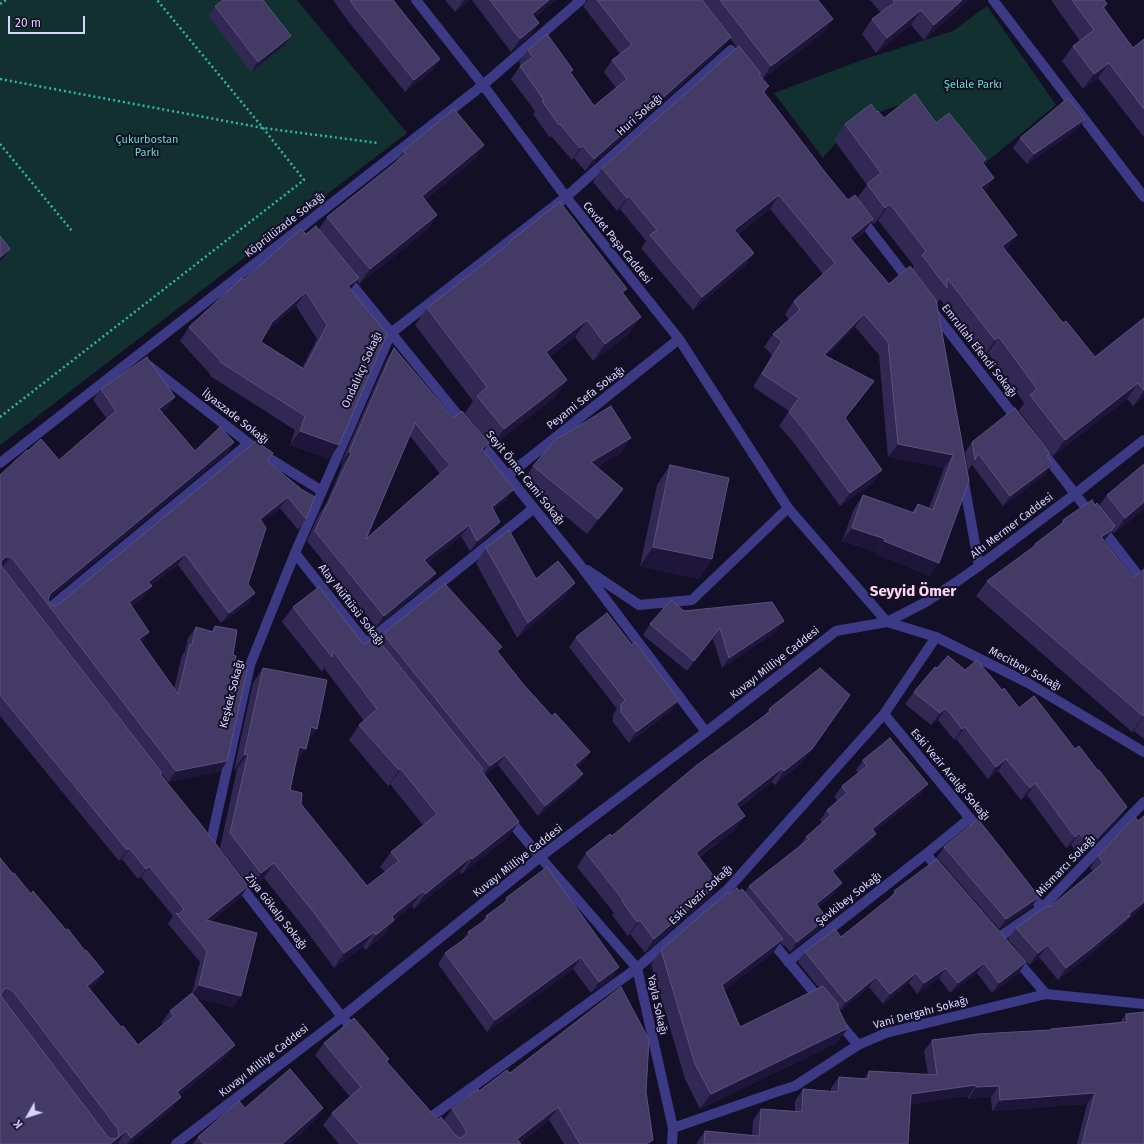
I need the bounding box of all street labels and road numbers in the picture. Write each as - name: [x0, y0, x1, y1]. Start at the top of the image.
- street label: Huri Sokağı: [615, 91, 665, 139]
- street label: Köprülüzade Sokağı: [242, 190, 328, 260]
- street label: Cevdet Paşa Caddesi: [580, 199, 654, 287]
- street label: Emrullah Efendi Sokağı: [939, 302, 1019, 400]
- street label: Ondalıkçı Sokağı: [339, 330, 385, 410]
- street label: Peyami Sefa Sokağı: [544, 363, 628, 433]
- street label: İlyaszade Sokağı: [199, 387, 271, 447]
- street label: Seyit Ömer Cami Sokağı: [483, 428, 567, 528]
- street label: Altı Mermer Caddesi: [968, 491, 1056, 561]
- street label: Alay Müftüsü Sokağı: [315, 562, 387, 648]
- street label: Kuvayı Milliye Caddesi: [728, 624, 822, 702]
- street label: Meсitbey Sokağı: [986, 644, 1064, 694]
- street label: Keşkek Sokağı: [217, 658, 247, 730]
- street label: Eski Vezir Aralığı Sokağı: [908, 726, 992, 824]
- street label: Kuvayı Milliye Caddesi: [471, 822, 565, 900]
- street label: Mismarcı Sokağı: [1033, 833, 1099, 899]
- street label: Eski Vezir Sokağı: [667, 862, 735, 928]
- street label: Şevkibey Sokağı: [814, 869, 884, 929]
- street label: Ziya Gökalp Sokağı: [242, 871, 310, 953]
- street label: Yayla Sokağı: [644, 974, 670, 1036]
- street label: Vani Dergahı Sokağı: [872, 994, 970, 1032]
- street label: Kuvayı Milliye Caddesi: [217, 1022, 311, 1100]

